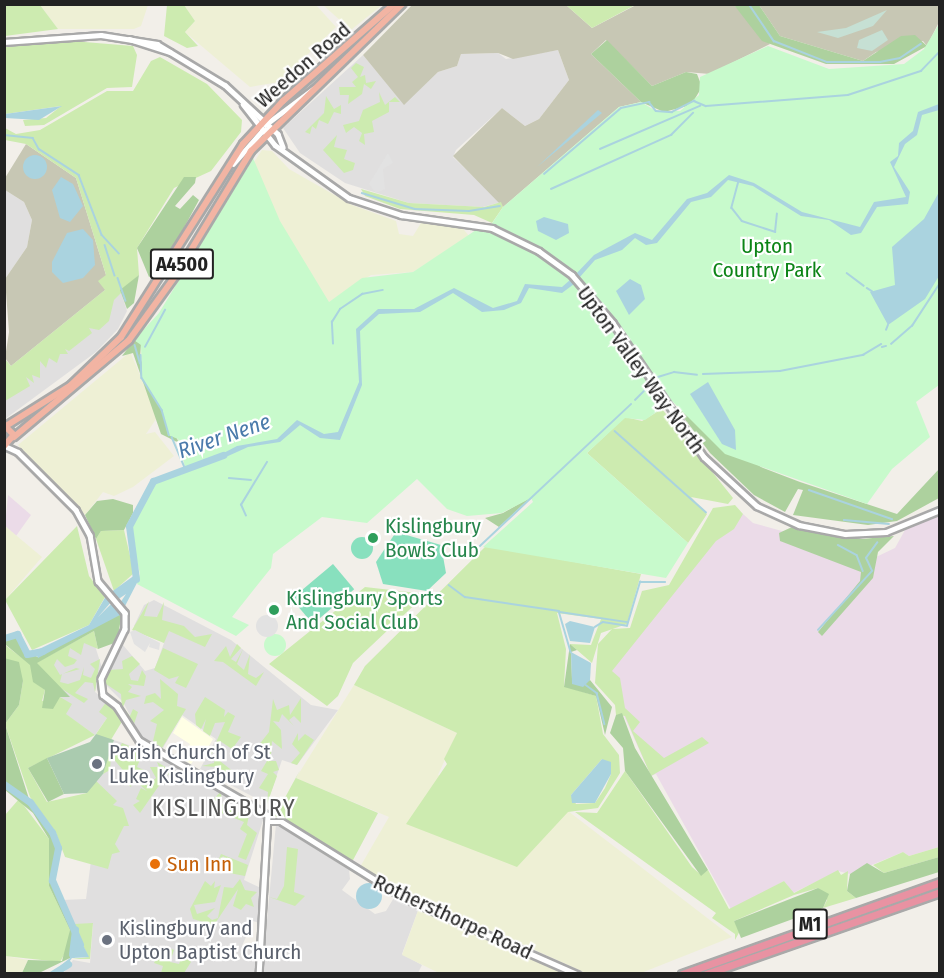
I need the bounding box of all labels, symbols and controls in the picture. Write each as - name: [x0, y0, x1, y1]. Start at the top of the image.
- street label: Weedon Road: [250, 17, 356, 113]
- park label: Upton Country Park: [712, 233, 822, 283]
- road number: A4500: [149, 247, 215, 281]
- street label: Upton Valley Way North: [572, 281, 710, 459]
- water label: River Nene: [174, 408, 274, 464]
- place label: Kislingbury Bowls Club: [385, 513, 481, 563]
- marker: Kislingbury Bowls Club: [366, 531, 380, 545]
- place label: Kislingbury Sports And Social Club: [286, 585, 443, 635]
- marker: Kislingbury Sports And Social Club: [267, 603, 281, 617]
- place label: Parish Church of St Luke, Kislingbury: [109, 739, 271, 789]
- marker: Parish Church of St Luke, Kislingbury: [90, 757, 104, 771]
- district label: KISLINGBURY: [152, 795, 296, 823]
- place label: Sun Inn: [167, 851, 232, 877]
- marker: Sun Inn: [148, 857, 162, 871]
- street label: Rothersthorpe Road: [369, 869, 537, 965]
- road number: M1: [792, 907, 828, 941]
- place label: Kislingbury and Upton Baptist Church: [119, 915, 301, 965]
- marker: Kislingbury and Upton Baptist Church: [100, 933, 114, 947]

